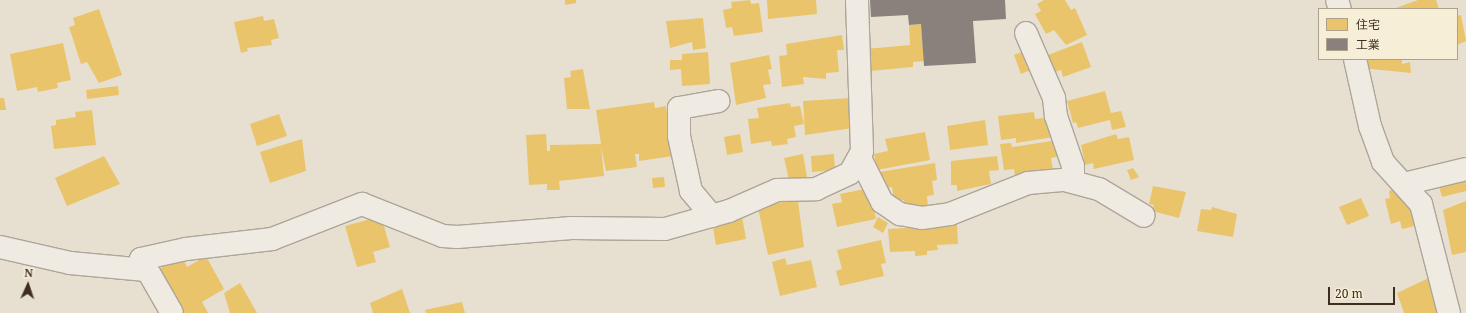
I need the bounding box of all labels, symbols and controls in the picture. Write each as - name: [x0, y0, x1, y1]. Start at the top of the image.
- legend: [1318, 8, 1458, 60]
- text: 住宅: [1356, 16, 1380, 33]
- text: 工業: [1356, 36, 1380, 53]
- north arrow: [8, 265, 48, 305]
- text: N: [24, 265, 33, 280]
- scale bar: [1330, 279, 1397, 305]
- text: 20 m: [1335, 285, 1363, 302]

